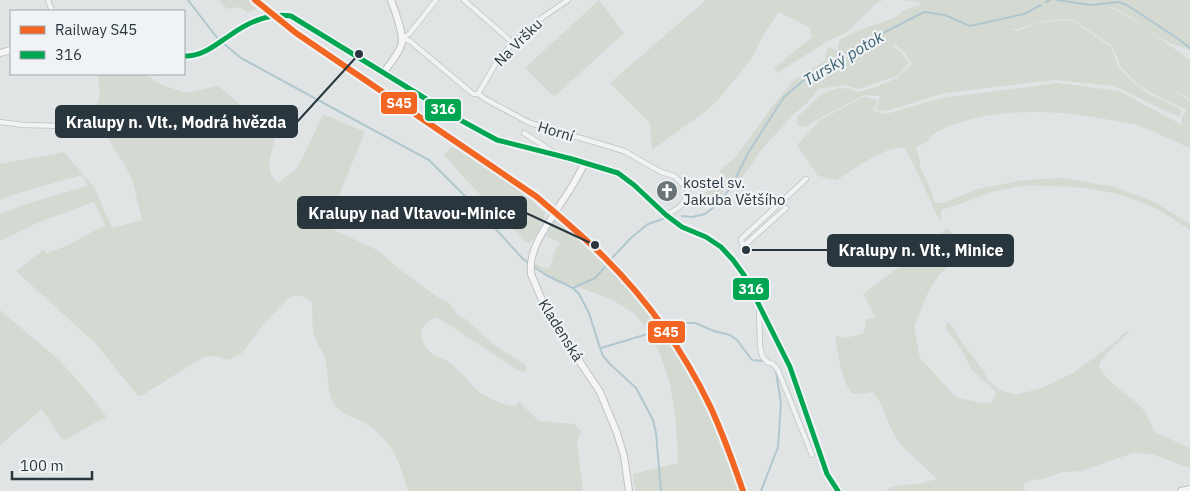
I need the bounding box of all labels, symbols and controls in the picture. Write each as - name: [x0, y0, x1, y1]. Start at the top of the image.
- legend: [10, 10, 185, 75]
- street label: Na Vršku: [490, 14, 546, 70]
- text: Railway S45: [55, 20, 137, 39]
- water label: Turský potok: [799, 26, 887, 90]
- text: 316: [55, 45, 82, 64]
- line badge: S45: [380, 91, 418, 115]
- text: S45: [386, 94, 412, 112]
- line badge: 316: [424, 98, 462, 122]
- text: 316: [430, 100, 456, 118]
- callout: Kralupy n. Vlt., Modrá hvězda: [56, 106, 297, 137]
- text: Kralupy n. Vlt., Modrá hvězda: [66, 112, 286, 132]
- street label: Horní: [536, 117, 577, 146]
- place label: kostel sv. Jakuba Většího: [683, 173, 785, 209]
- church icon: kostel sv. Jakuba Většího: [655, 179, 679, 203]
- callout: Kralupy nad Vltavou-Minice: [298, 197, 526, 228]
- text: Kralupy nad Vltavou-Minice: [308, 203, 516, 223]
- callout: Kralupy n. Vlt., Minice: [828, 235, 1013, 266]
- text: Kralupy n. Vlt., Minice: [839, 240, 1003, 260]
- line badge: 316: [732, 277, 770, 301]
- text: 316: [738, 280, 764, 298]
- street label: Kladenská: [534, 295, 588, 365]
- line badge: S45: [647, 320, 686, 344]
- text: S45: [653, 323, 679, 341]
- scale bar: [12, 448, 92, 480]
- text: 100 m: [20, 456, 64, 475]

